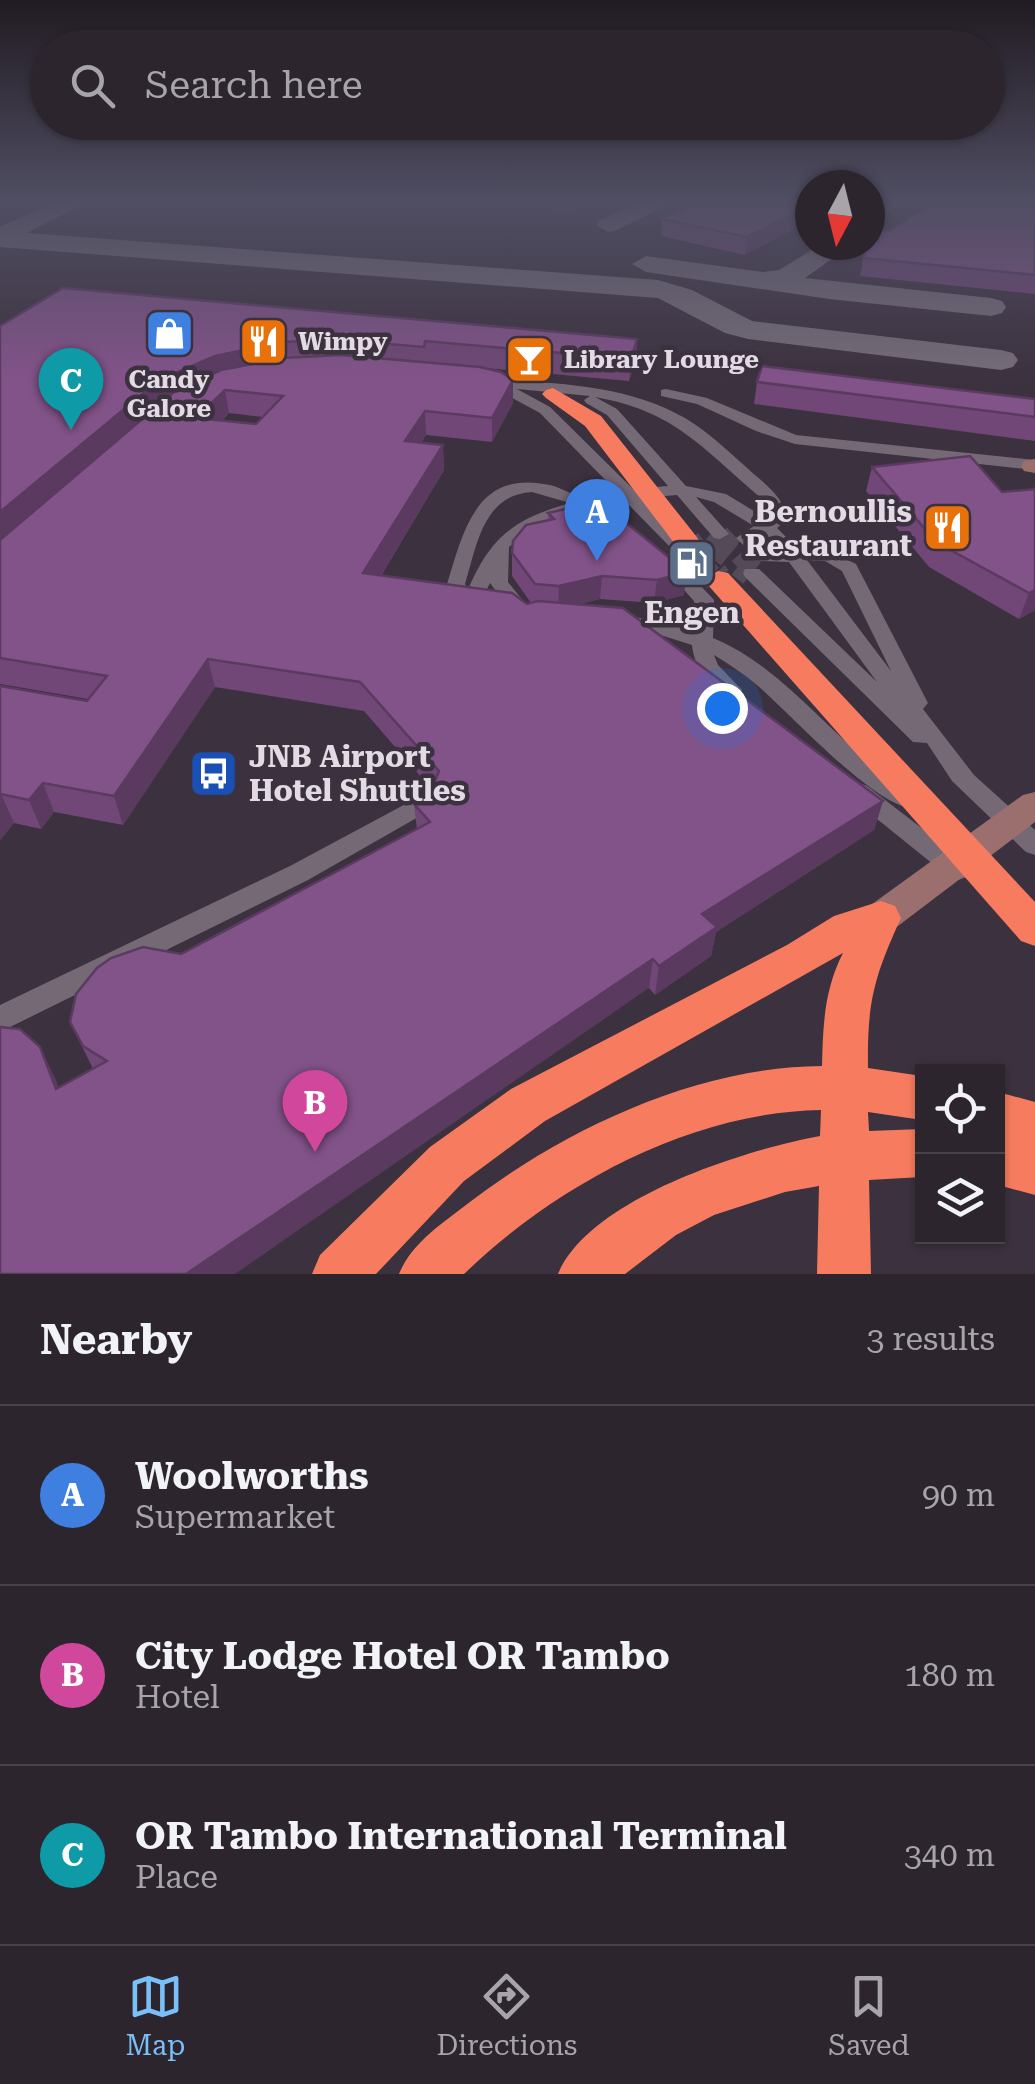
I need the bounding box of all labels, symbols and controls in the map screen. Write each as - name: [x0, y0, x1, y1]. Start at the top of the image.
- search box: [30, 30, 1005, 140]
- icon: search: [65, 58, 120, 113]
- text: Search here: [145, 63, 363, 107]
- north arrow: [795, 170, 885, 260]
- shop icon: Candy Galore: [143, 307, 195, 359]
- restaurant icon: Wimpy: [237, 315, 289, 367]
- place label: Wimpy: [298, 327, 388, 356]
- bar icon: Library Lounge: [503, 333, 555, 385]
- place label: Library Lounge: [564, 345, 759, 374]
- pin: C: [38, 348, 104, 430]
- place label: Candy Galore: [127, 365, 211, 423]
- pin: A: [564, 478, 630, 561]
- place label: Bernoullis Restaurant: [745, 494, 912, 563]
- restaurant icon: Bernoullis Restaurant: [921, 502, 973, 554]
- fuel station icon: Engen: [666, 537, 718, 589]
- place label: Engen: [644, 595, 740, 630]
- your location: [697, 683, 748, 734]
- place label: JNB Airport Hotel Shuttles: [249, 739, 466, 808]
- bus stop icon: JNB Airport Hotel Shuttles: [188, 747, 240, 799]
- map controls: [915, 1064, 1005, 1244]
- button: locate: [915, 1064, 1005, 1154]
- pin: B: [282, 1070, 348, 1152]
- button: layers: [915, 1154, 1005, 1244]
- text: Nearby: [40, 1315, 192, 1364]
- text: 3 results: [867, 1320, 995, 1358]
- text: Woolworths: [135, 1454, 369, 1498]
- text: A: [61, 1476, 84, 1514]
- text: 90 m: [922, 1476, 995, 1514]
- text: Supermarket: [135, 1498, 335, 1536]
- text: City Lodge Hotel OR Tambo: [135, 1634, 670, 1678]
- text: B: [61, 1656, 84, 1694]
- text: 180 m: [904, 1656, 995, 1694]
- text: Hotel: [135, 1678, 220, 1716]
- text: OR Tambo International Terminal: [135, 1814, 787, 1858]
- text: C: [61, 1836, 84, 1874]
- text: 340 m: [904, 1836, 995, 1874]
- text: Place: [135, 1858, 218, 1896]
- tab: Map: [126, 1969, 185, 2062]
- tab: Directions: [436, 1969, 577, 2062]
- tab: Saved: [828, 1969, 910, 2062]

